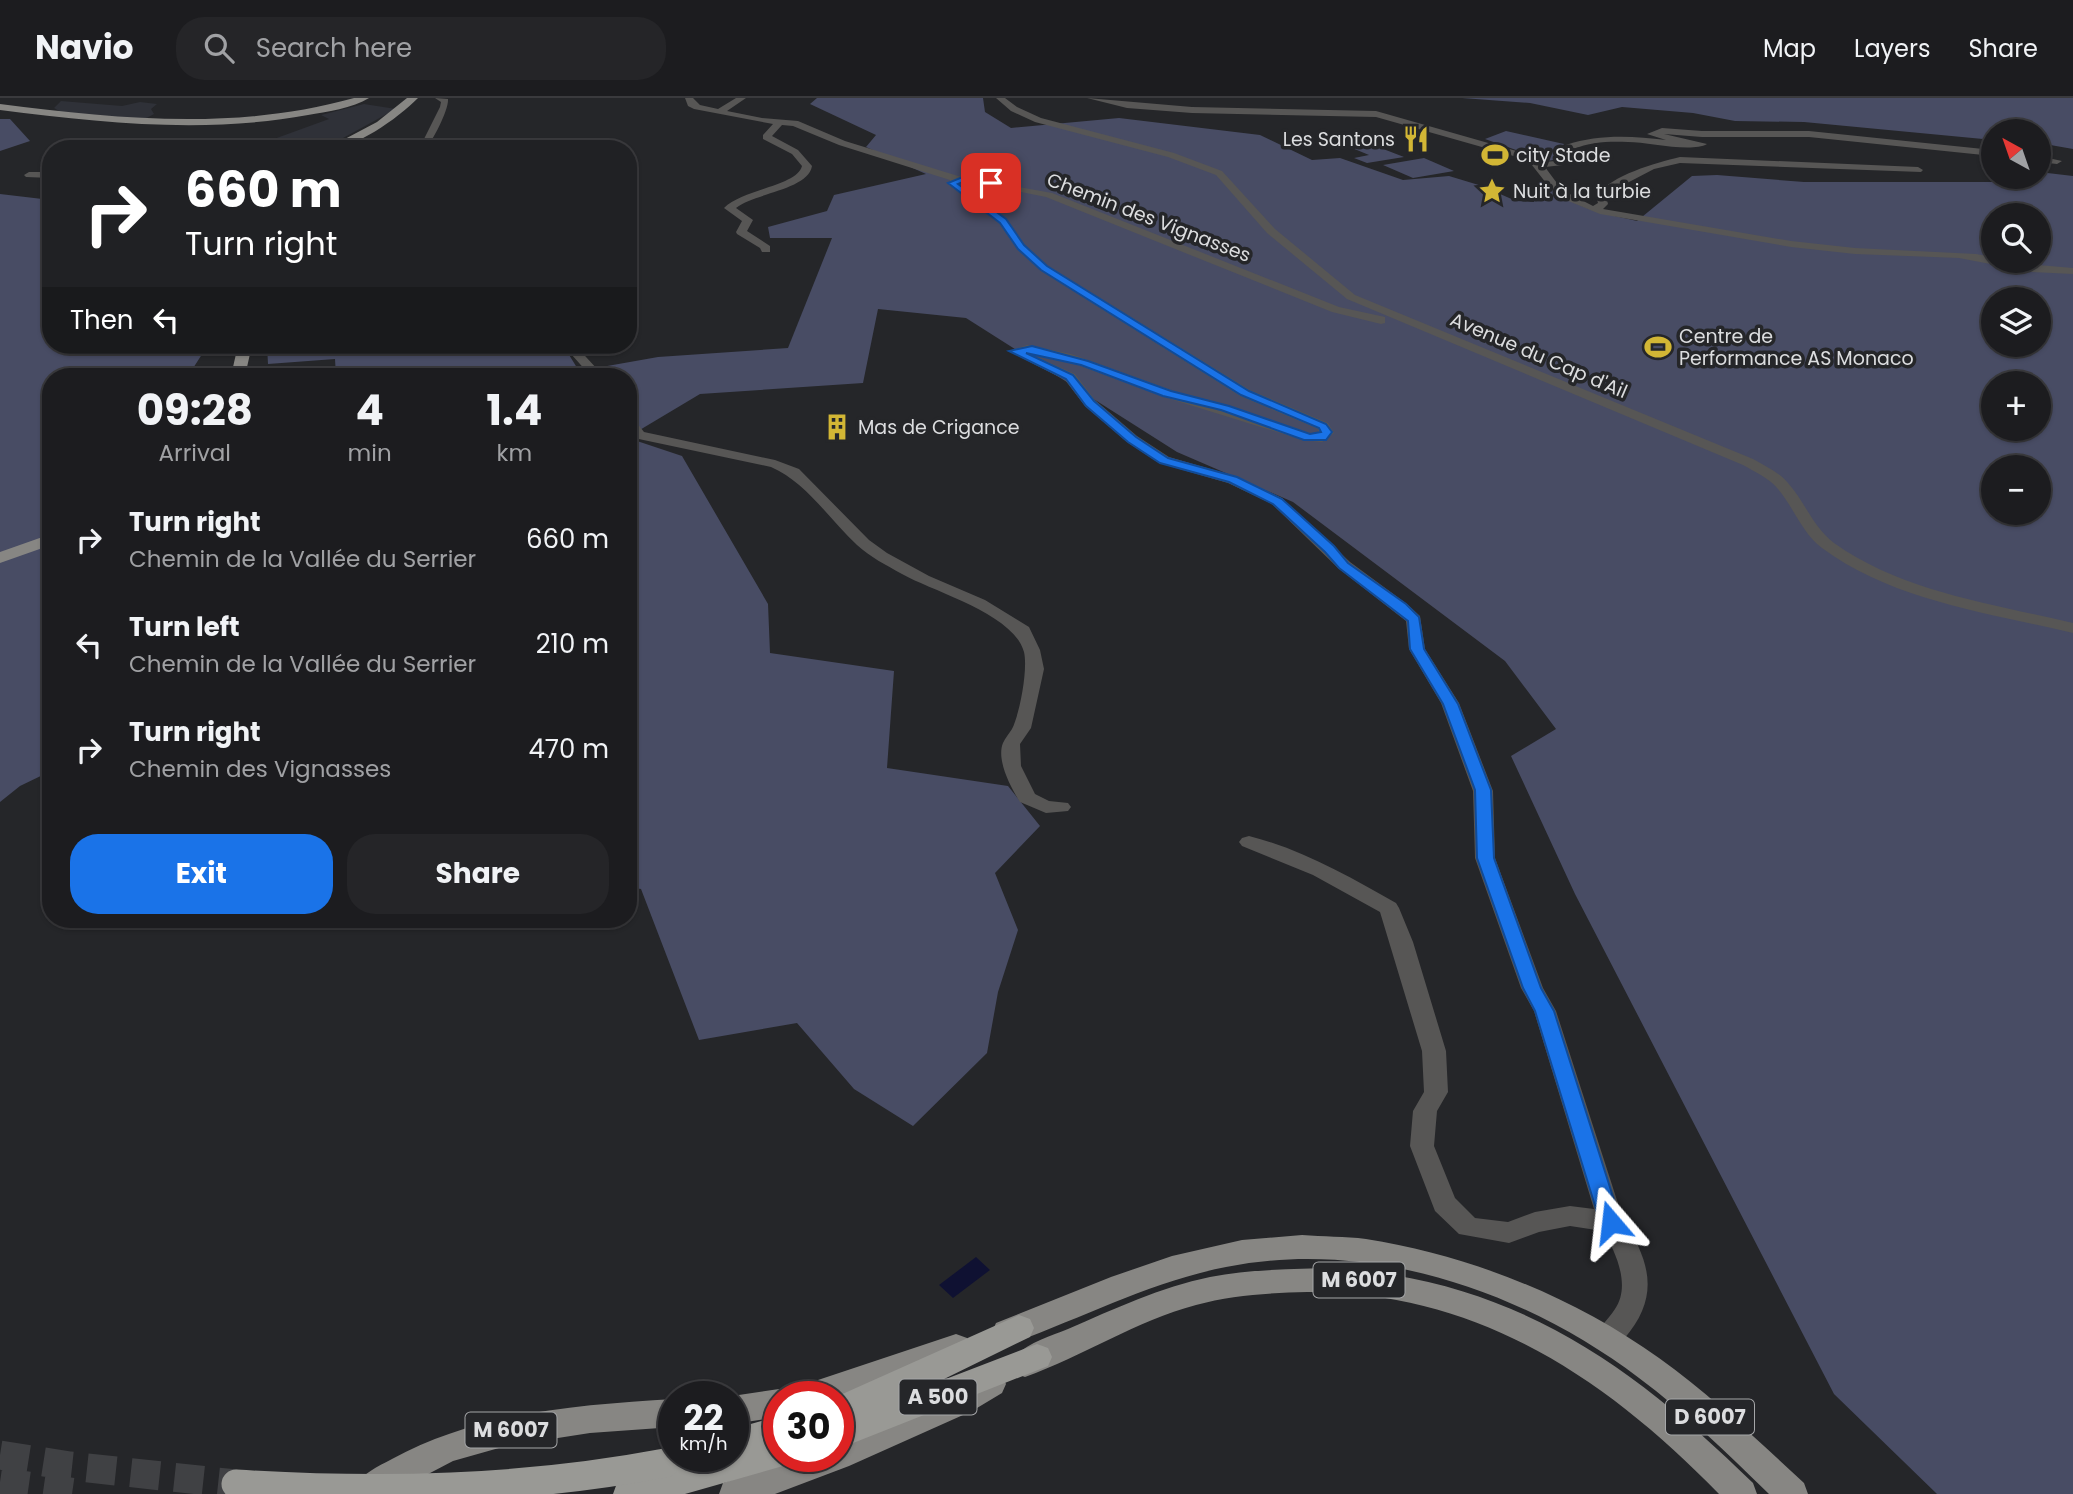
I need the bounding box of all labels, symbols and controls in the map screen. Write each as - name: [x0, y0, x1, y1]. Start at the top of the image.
- search box: [176, 17, 666, 80]
- text: Navio: [35, 24, 134, 71]
- icon: search: [200, 29, 238, 67]
- text: Search here: [256, 30, 412, 66]
- text: Map: [1763, 32, 1816, 65]
- text: Layers: [1854, 32, 1930, 65]
- text: Share: [1968, 32, 2038, 65]
- north arrow: [1981, 119, 2051, 189]
- map controls: [1981, 119, 2051, 525]
- restaurant icon: Les Santons: [1401, 124, 1431, 154]
- place label: Les Santons: [1283, 126, 1395, 153]
- sports icon: city Stade: [1480, 140, 1510, 170]
- place label: city Stade: [1516, 142, 1610, 169]
- pin: [961, 153, 1021, 213]
- text: 660 m: [185, 156, 342, 224]
- icon: arrive: [972, 164, 1010, 202]
- street label: Chemin des Vignasses: [1043, 166, 1255, 269]
- icon: right: [70, 168, 161, 259]
- place icon: Nuit à la turbie: [1477, 176, 1507, 206]
- place label: Nuit à la turbie: [1513, 178, 1651, 205]
- button: search: [1981, 203, 2051, 273]
- text: Turn right: [185, 221, 337, 266]
- button: layers: [1981, 287, 2051, 357]
- icon: left: [147, 301, 185, 339]
- text: Then: [70, 302, 133, 338]
- street label: Avenue du Cap d'Ail: [1446, 306, 1632, 405]
- place label: Centre de Performance AS Monaco: [1679, 323, 1914, 372]
- sports icon: Centre de Performance AS Monaco: [1643, 332, 1673, 362]
- button: +: [1981, 371, 2051, 441]
- text: 09:28: [137, 381, 253, 440]
- text: 4: [355, 381, 384, 440]
- text: 1.4: [486, 381, 542, 440]
- building icon: Mas de Crigance: [822, 412, 852, 442]
- place label: Mas de Crigance: [858, 414, 1019, 441]
- text: Arrival: [159, 437, 231, 469]
- text: min: [348, 437, 392, 469]
- text: km: [497, 437, 532, 469]
- button: −: [1981, 455, 2051, 525]
- text: Turn right: [129, 504, 261, 540]
- icon: right: [70, 521, 108, 559]
- text: 660 m: [526, 521, 609, 557]
- text: Chemin de la Vallée du Serrier: [129, 543, 476, 575]
- text: Turn left: [129, 609, 240, 645]
- icon: left: [70, 626, 108, 664]
- text: 210 m: [536, 626, 609, 662]
- text: Chemin de la Vallée du Serrier: [129, 648, 476, 680]
- text: Turn right: [129, 714, 261, 750]
- icon: right: [70, 731, 108, 769]
- text: 470 m: [528, 731, 609, 767]
- text: Chemin des Vignasses: [129, 753, 391, 785]
- button: Exit: [70, 834, 333, 914]
- button: Share: [347, 834, 609, 914]
- position arrow: [1574, 1185, 1648, 1259]
- road number: M 6007: [1314, 1262, 1404, 1298]
- road number: A 500: [900, 1380, 976, 1414]
- speed limit sign: 30: [763, 1381, 854, 1472]
- text: 22: [684, 1393, 723, 1442]
- road number: D 6007: [1666, 1400, 1754, 1434]
- road number: M 6007: [466, 1412, 556, 1448]
- text: km/h: [680, 1431, 727, 1456]

